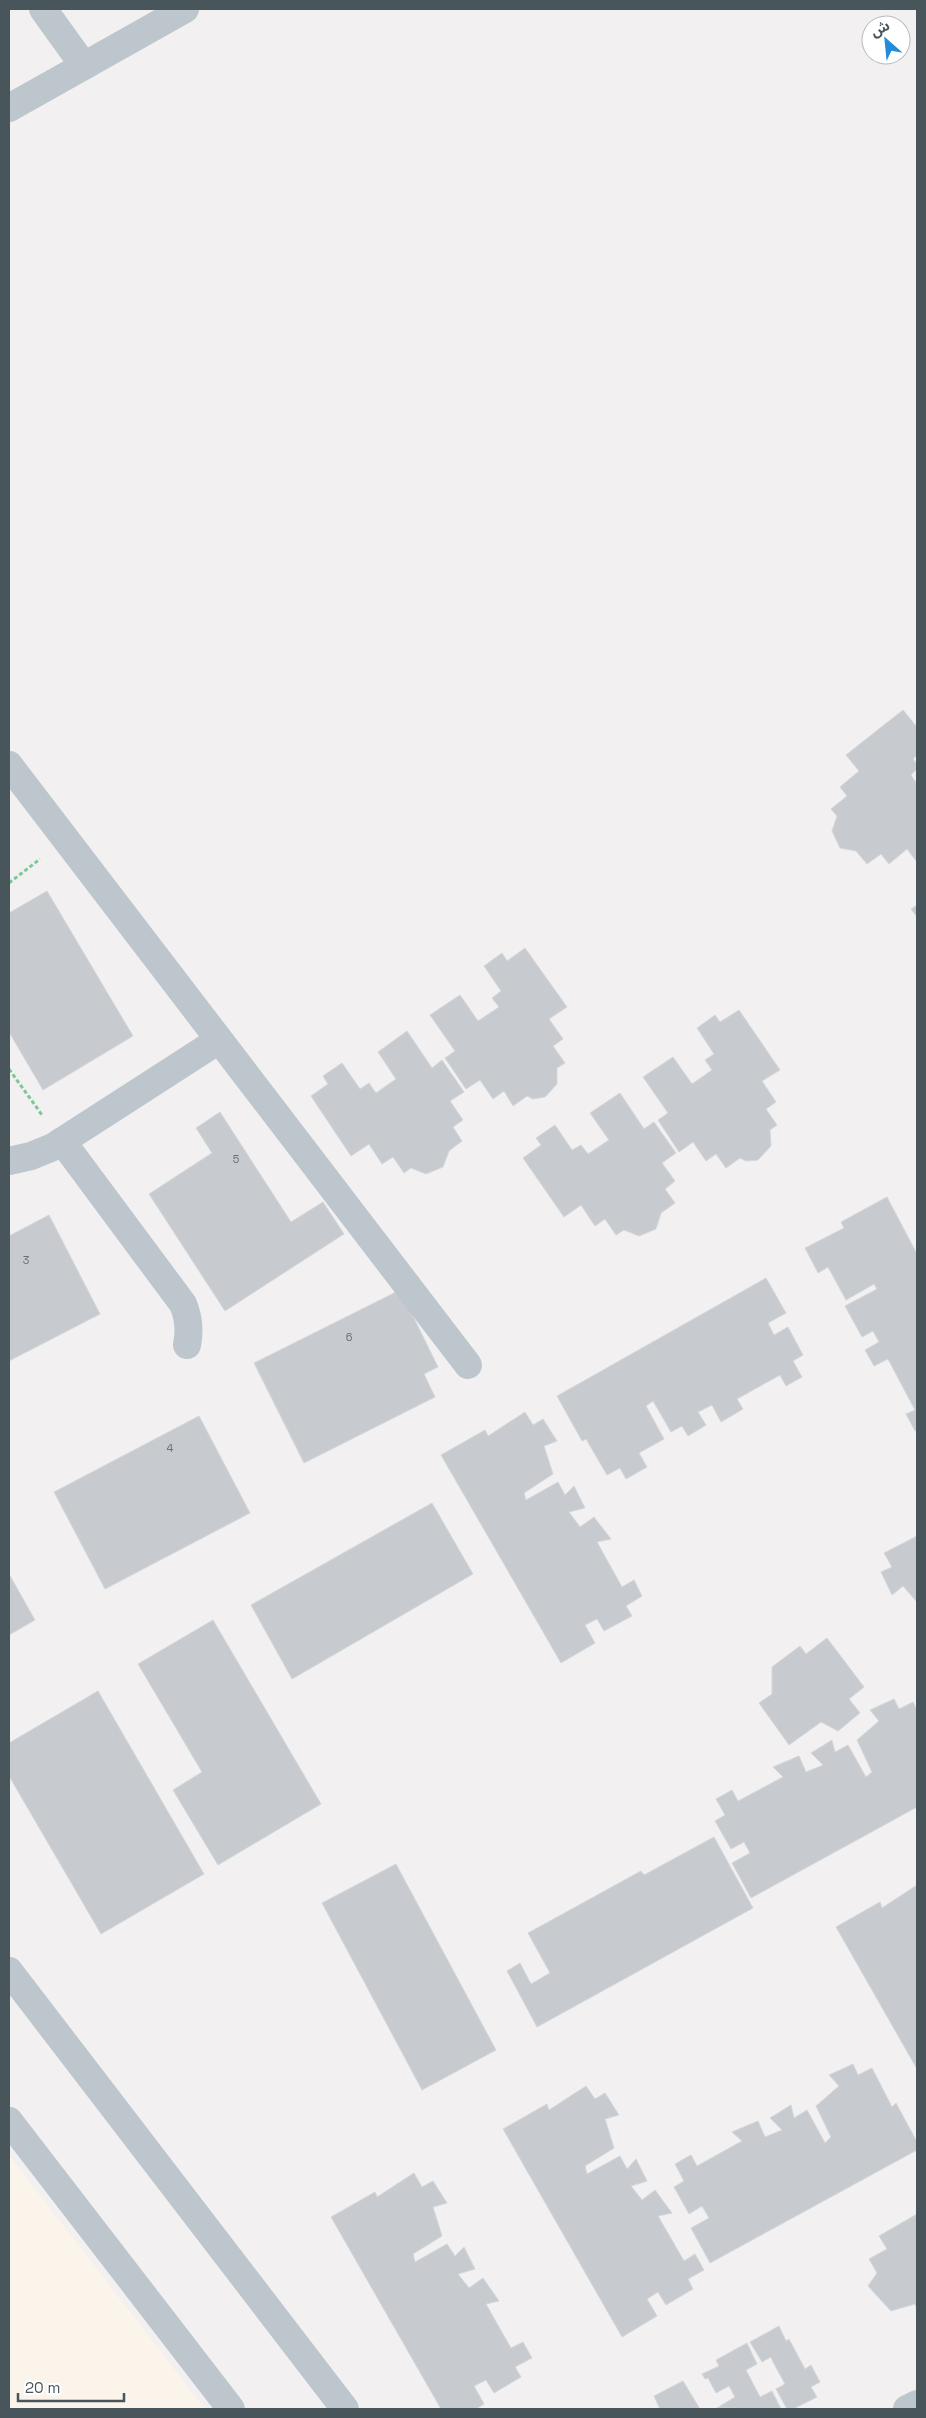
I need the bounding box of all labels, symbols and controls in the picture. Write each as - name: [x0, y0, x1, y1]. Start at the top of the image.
- north arrow: [861, 15, 911, 65]
- text: ش: [867, 16, 893, 41]
- house number: 5: [233, 1152, 240, 1166]
- house number: 3: [23, 1253, 30, 1267]
- house number: 6: [346, 1330, 353, 1344]
- house number: 4: [167, 1441, 174, 1455]
- scale bar: [18, 2370, 124, 2402]
- text: 20 m: [25, 2378, 60, 2397]

